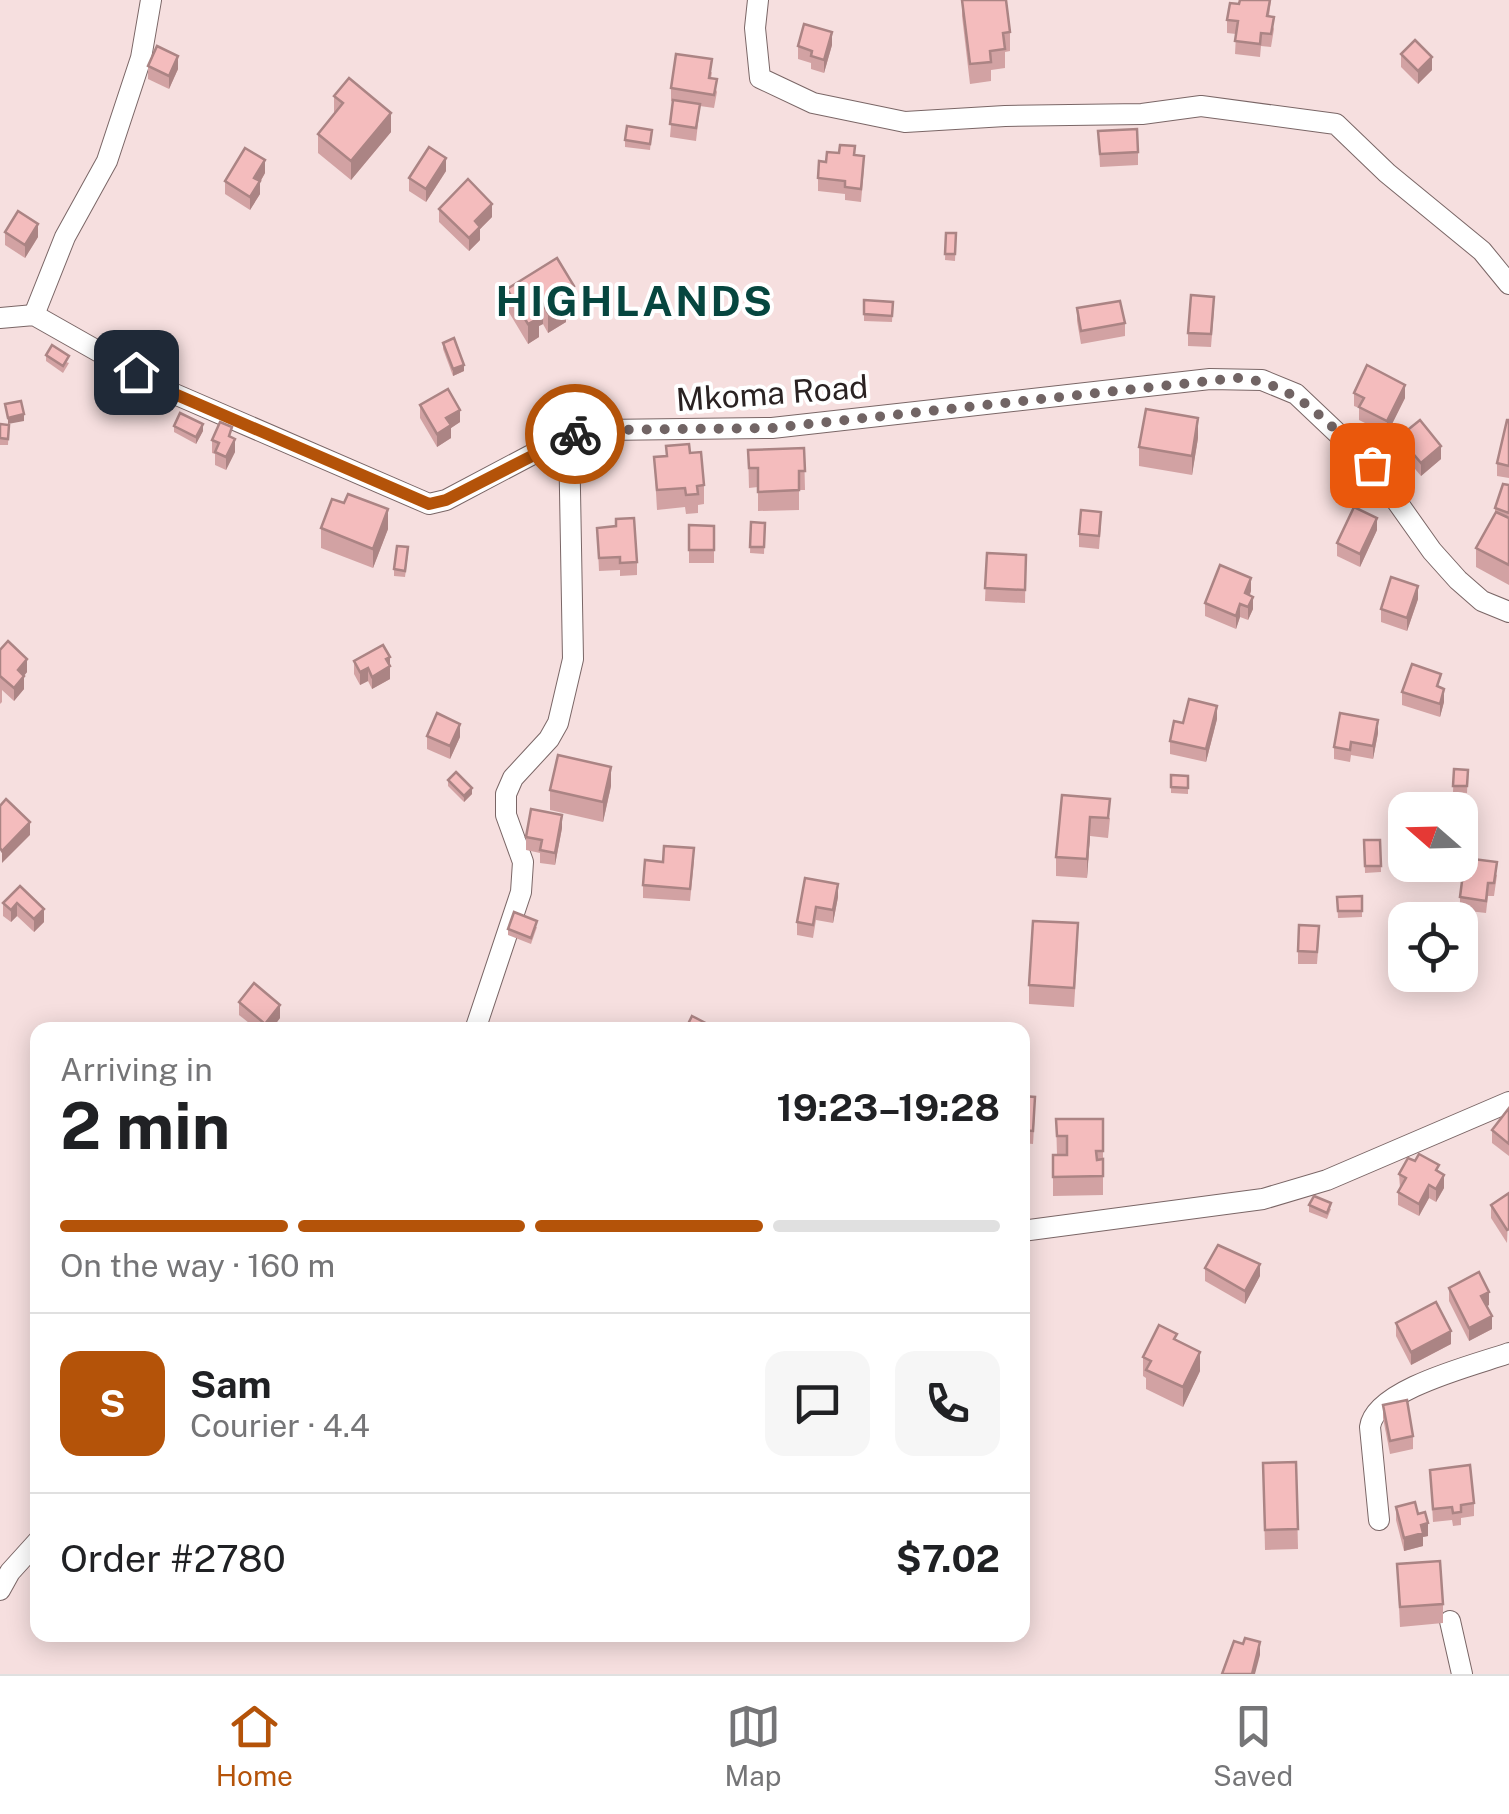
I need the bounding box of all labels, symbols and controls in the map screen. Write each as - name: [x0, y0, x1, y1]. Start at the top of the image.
- district label: HIGHLANDS: [495, 276, 775, 325]
- pin: [94, 330, 179, 415]
- icon: home: [109, 345, 164, 400]
- street label: Mkoma Road: [675, 368, 869, 418]
- courier: [525, 384, 625, 484]
- icon: bike: [548, 407, 603, 462]
- pin: [1330, 423, 1415, 508]
- icon: bag: [1345, 438, 1400, 493]
- north arrow: [1388, 792, 1478, 882]
- map controls: [1388, 792, 1478, 992]
- button: locate: [1388, 902, 1478, 992]
- text: Arriving in: [60, 1051, 213, 1088]
- text: 19:23–19:28: [776, 1085, 1000, 1130]
- text: 2 min: [60, 1087, 230, 1164]
- text: On the way · 160 m: [60, 1247, 335, 1284]
- button: chat: [765, 1351, 870, 1456]
- button: phone: [895, 1351, 1000, 1456]
- text: Sam: [190, 1362, 272, 1407]
- text: S: [99, 1381, 126, 1426]
- text: Courier · 4.4: [190, 1407, 370, 1444]
- text: Order #2780: [60, 1536, 286, 1581]
- text: $7.02: [896, 1536, 1000, 1581]
- tab: Home: [216, 1699, 293, 1792]
- tab: Map: [725, 1699, 781, 1792]
- tab: Saved: [1213, 1699, 1293, 1792]

